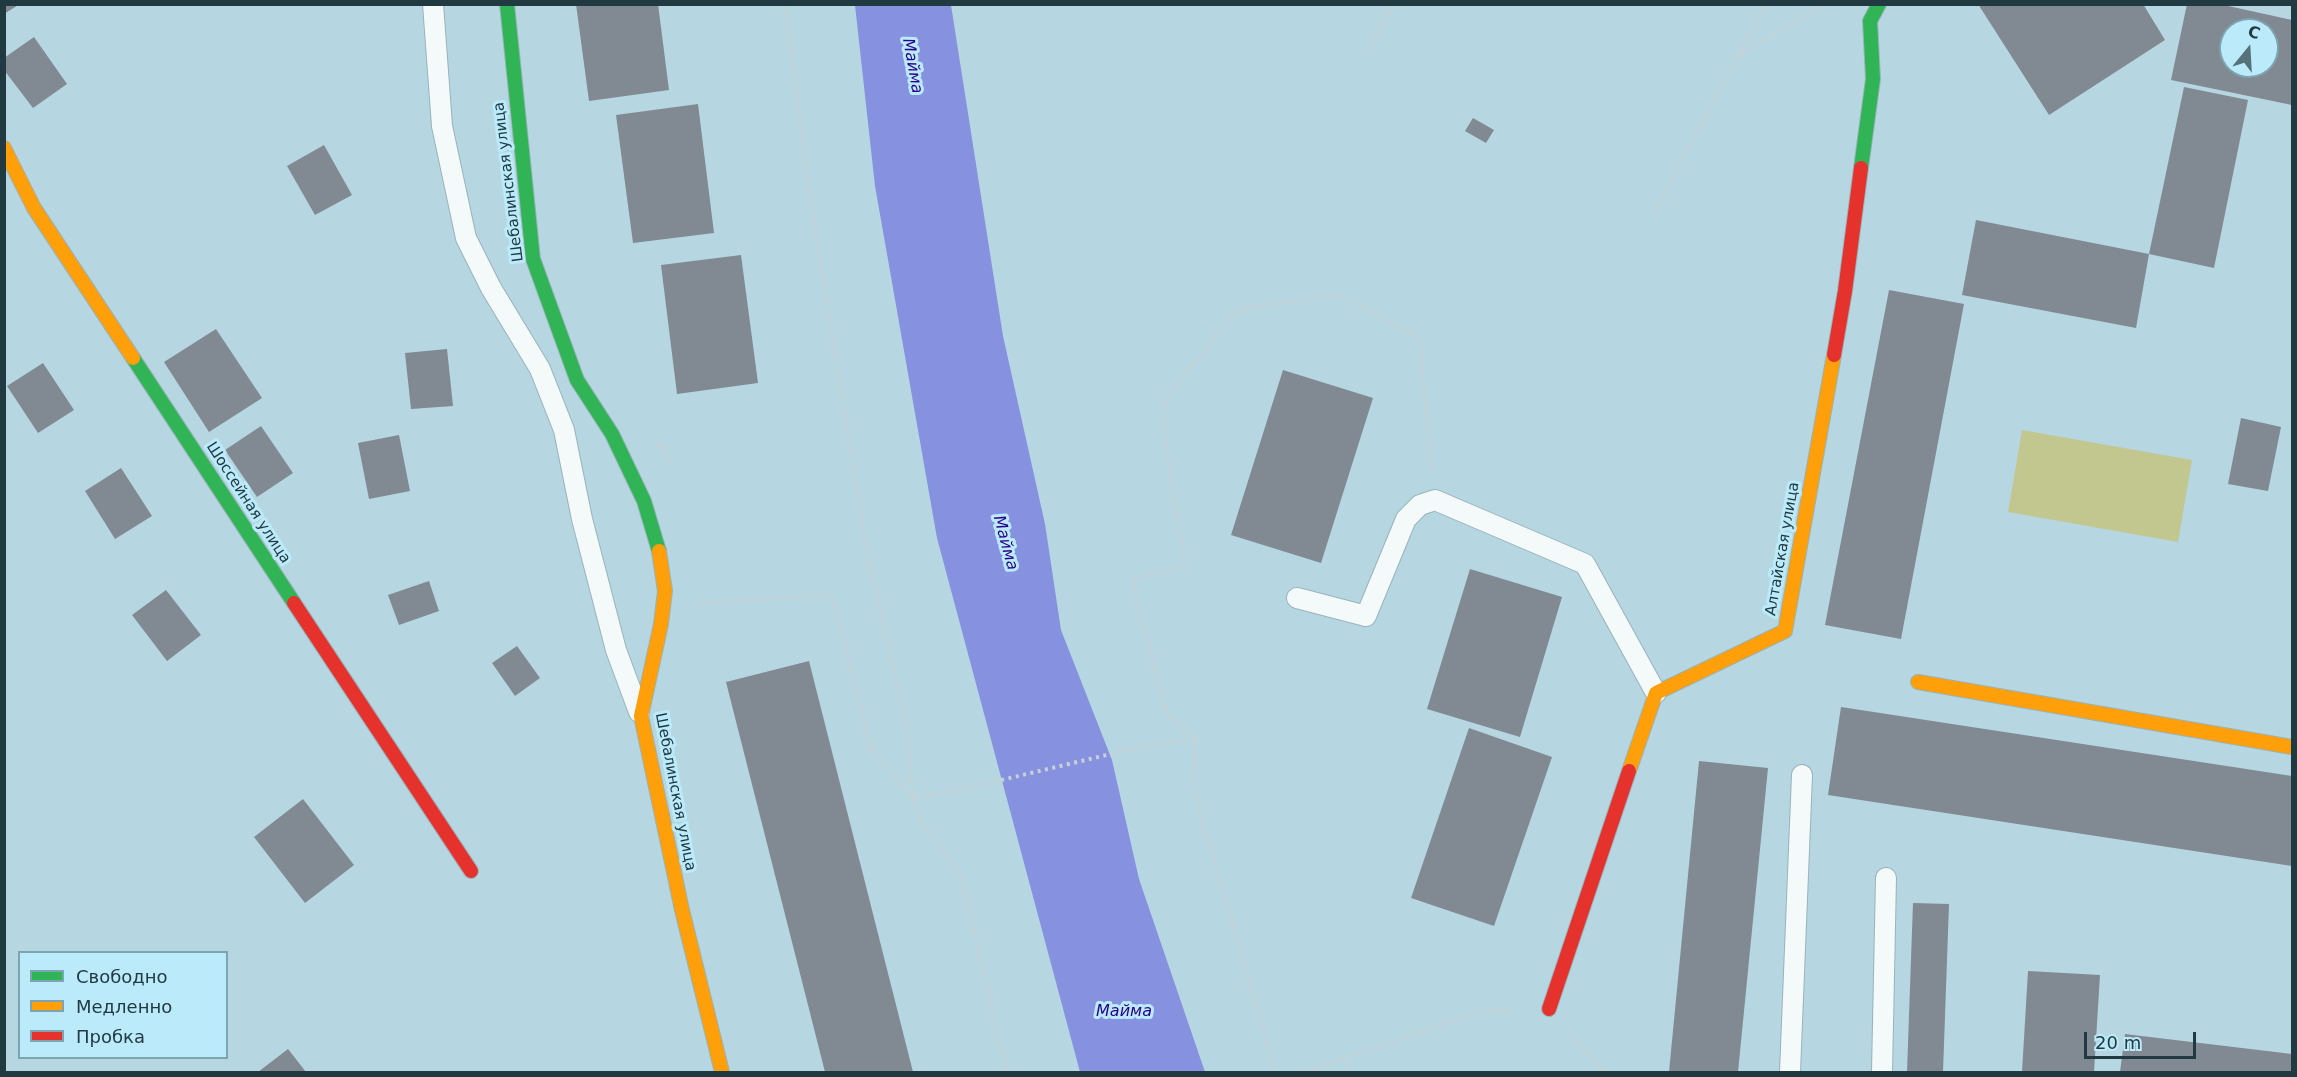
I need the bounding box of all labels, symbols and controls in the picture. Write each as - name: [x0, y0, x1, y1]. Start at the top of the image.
- north arrow: [2219, 18, 2279, 78]
- text: С: [2246, 21, 2263, 43]
- water label: Майма: [898, 37, 926, 95]
- street label: Шебалинская улица: [490, 101, 528, 263]
- street label: Шоссейная улица: [202, 439, 294, 567]
- street label: Алтайская улица: [1762, 481, 1804, 617]
- water label: Майма: [988, 514, 1022, 572]
- street label: Шебалинская улица: [651, 711, 699, 873]
- legend: [18, 951, 228, 1059]
- text: Свободно: [76, 966, 168, 987]
- text: Медленно: [76, 996, 172, 1017]
- water label: Майма: [1096, 1002, 1152, 1022]
- scale bar: [2087, 1020, 2200, 1058]
- text: Пробка: [76, 1026, 145, 1047]
- text: 20 m: [2095, 1032, 2141, 1053]

